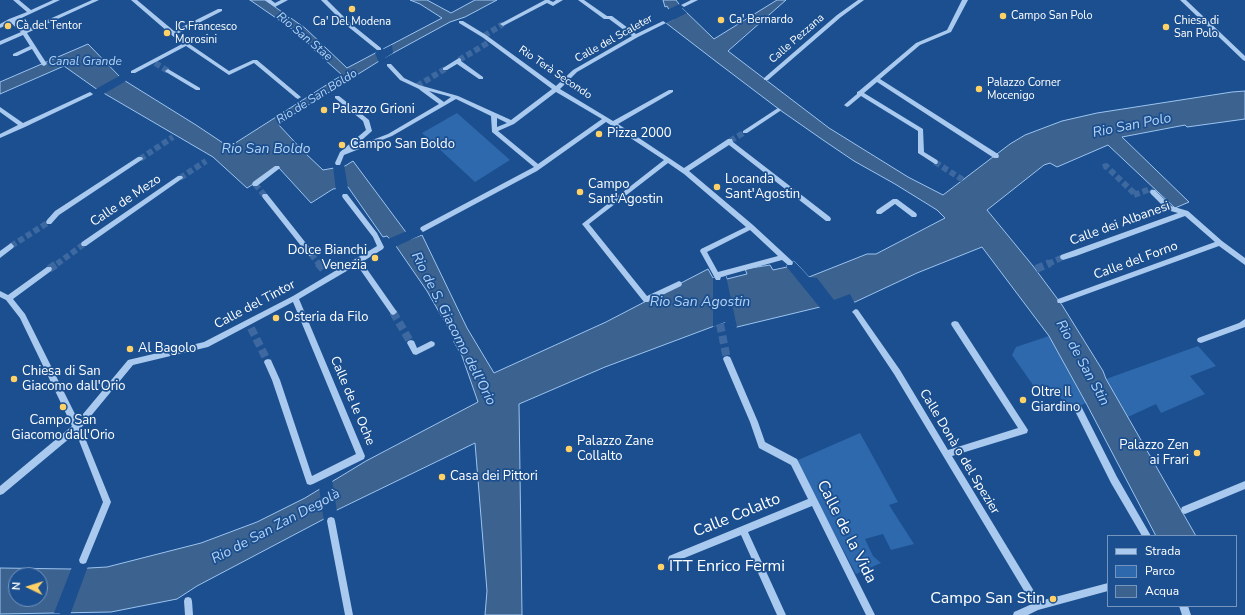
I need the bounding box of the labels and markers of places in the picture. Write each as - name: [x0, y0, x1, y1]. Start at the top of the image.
- marker: Ca' Del Modena: [347, 4, 357, 14]
- place label: Campo San Polo: [1011, 9, 1093, 23]
- marker: Campo San Polo: [998, 11, 1008, 21]
- place label: Ca' Bernardo: [729, 13, 793, 27]
- place label: Chiesa di San Polo: [1174, 14, 1219, 40]
- place label: Ca' Del Modena: [313, 15, 391, 29]
- marker: Ca' Bernardo: [716, 15, 726, 25]
- place label: Cà del Tentor: [16, 19, 82, 33]
- place label: IC Francesco Morosini: [175, 20, 237, 46]
- marker: Cà del Tentor: [3, 21, 13, 31]
- marker: Chiesa di San Polo: [1161, 22, 1171, 32]
- marker: IC Francesco Morosini: [162, 28, 172, 38]
- place label: Palazzo Corner Mocenigo: [987, 76, 1061, 102]
- marker: Palazzo Corner Mocenigo: [974, 84, 984, 94]
- place label: Palazzo Grioni: [332, 102, 415, 118]
- marker: Palazzo Grioni: [319, 105, 329, 115]
- place label: Pizza 2000: [607, 126, 672, 142]
- marker: Pizza 2000: [594, 129, 604, 139]
- place label: Campo San Boldo: [350, 137, 455, 153]
- marker: Campo San Boldo: [337, 140, 347, 150]
- place label: Locanda Sant'Agostin: [725, 172, 800, 203]
- place label: Campo Sant'Agostin: [588, 177, 663, 208]
- marker: Locanda Sant'Agostin: [712, 182, 722, 192]
- marker: Campo Sant'Agostin: [575, 187, 585, 197]
- place label: Dolce Bianchi Venezia: [288, 243, 367, 274]
- marker: Dolce Bianchi Venezia: [370, 253, 380, 263]
- place label: Osteria da Filo: [284, 310, 368, 326]
- marker: Osteria da Filo: [271, 313, 281, 323]
- place label: Al Bagolo: [138, 341, 196, 357]
- marker: Al Bagolo: [125, 344, 135, 354]
- place label: Chiesa di San Giacomo dall'Orio: [22, 364, 126, 395]
- marker: Chiesa di San Giacomo dall'Orio: [9, 374, 19, 384]
- place label: Oltre Il Giardino: [1031, 385, 1080, 416]
- marker: Oltre Il Giardino: [1018, 395, 1028, 405]
- marker: Campo San Giacomo dall'Orio: [58, 402, 68, 412]
- place label: Campo San Giacomo dall'Orio: [11, 413, 115, 444]
- place label: Palazzo Zane Collalto: [577, 434, 654, 465]
- place label: Palazzo Zen ai Frari: [1119, 438, 1189, 469]
- marker: Palazzo Zane Collalto: [564, 444, 574, 454]
- marker: Palazzo Zen ai Frari: [1192, 448, 1202, 458]
- place label: Casa dei Pittori: [450, 469, 538, 485]
- marker: Casa dei Pittori: [437, 472, 447, 482]
- place label: ITT Enrico Fermi: [669, 557, 785, 577]
- marker: ITT Enrico Fermi: [656, 562, 666, 572]
- place label: Campo San Stin: [930, 589, 1045, 609]
- marker: Campo San Stin: [1048, 594, 1058, 604]

